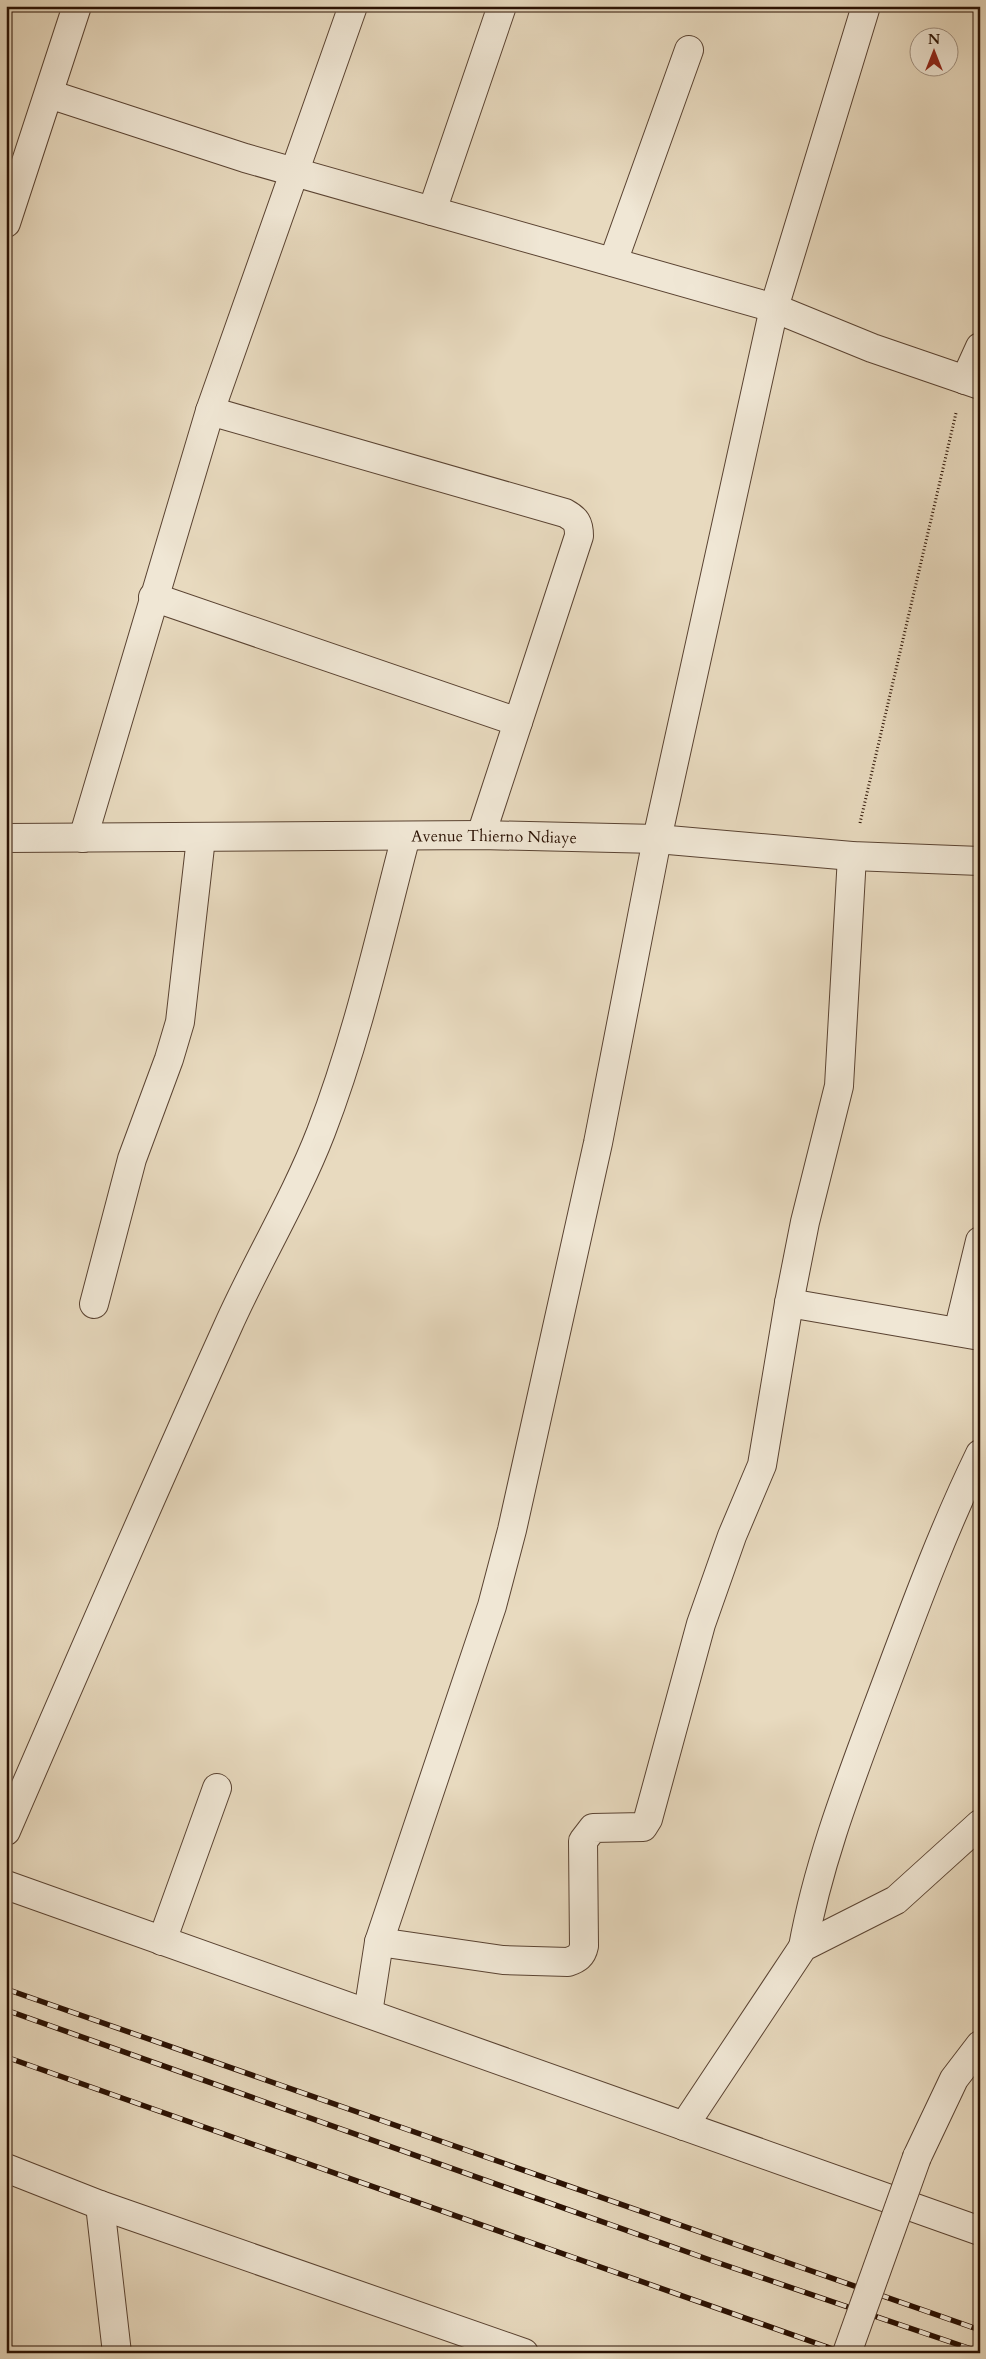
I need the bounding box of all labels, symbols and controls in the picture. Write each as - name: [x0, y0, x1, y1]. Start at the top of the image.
- north arrow: [908, 28, 958, 78]
- text: N: [928, 30, 940, 49]
- street label: Avenue Thierno Ndiaye: [411, 825, 577, 849]

